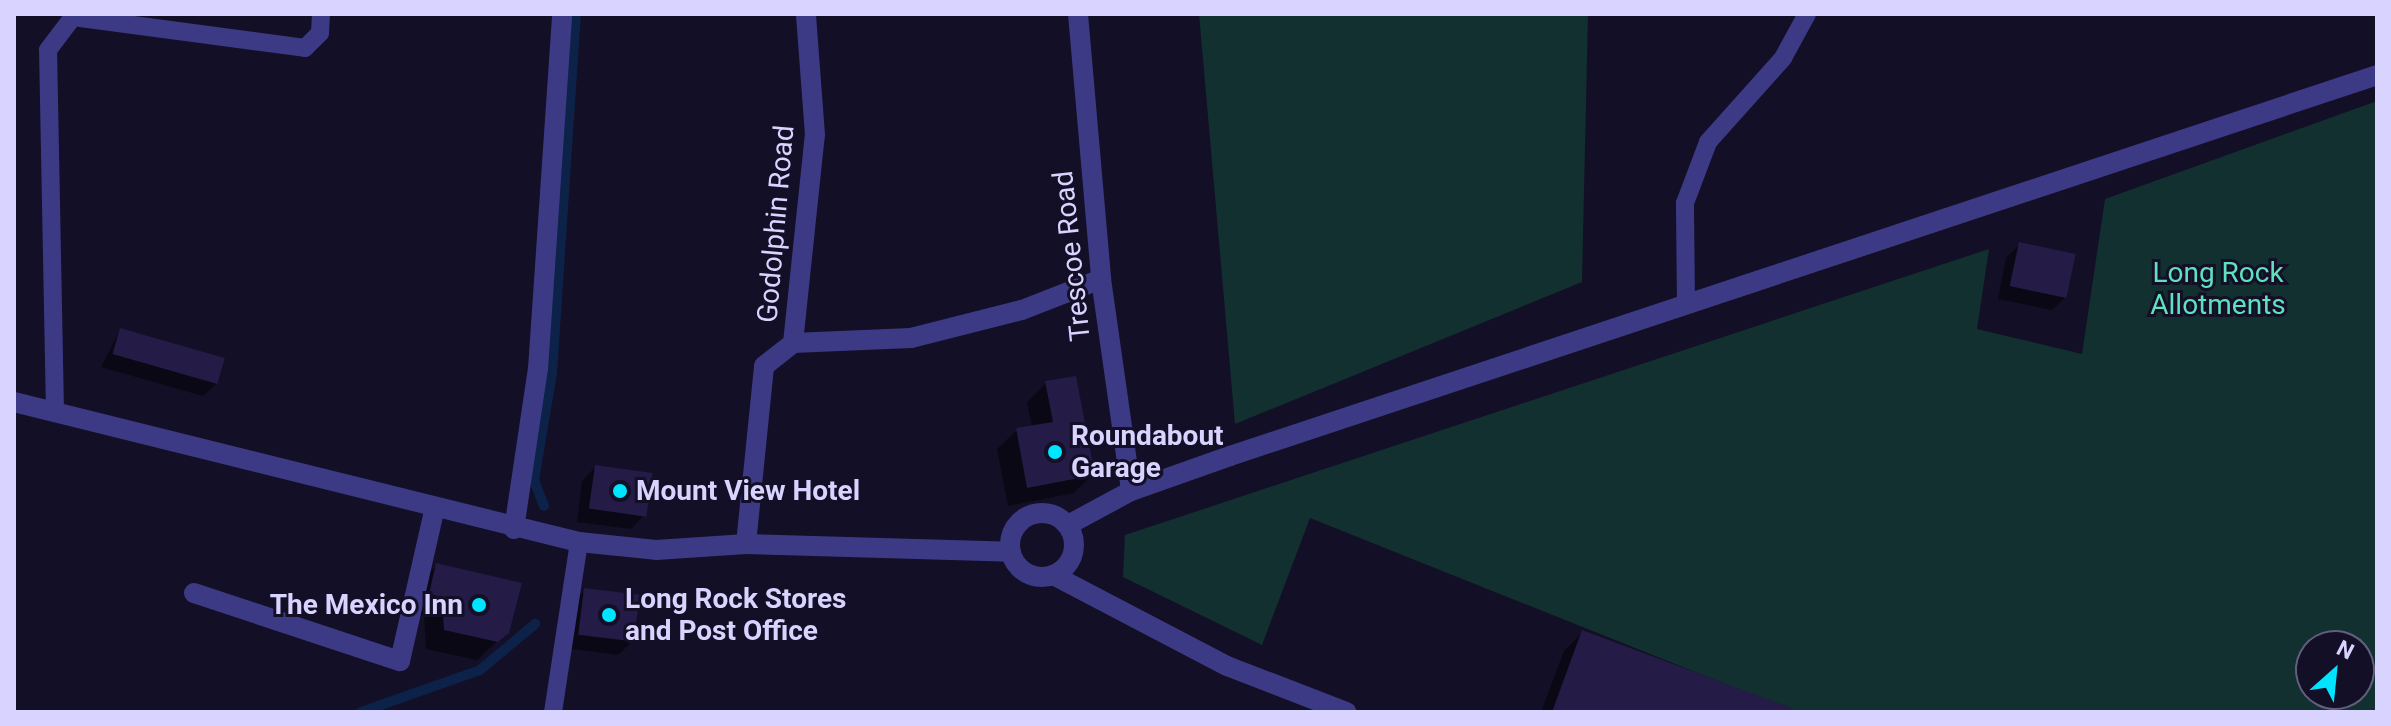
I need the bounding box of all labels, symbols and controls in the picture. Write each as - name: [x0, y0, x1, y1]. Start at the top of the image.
- street label: Godolphin Road: [751, 124, 801, 324]
- street label: Trescoe Road: [1046, 169, 1098, 343]
- park label: Long Rock Allotments: [2150, 256, 2286, 322]
- place label: Roundabout Garage: [1071, 419, 1224, 485]
- marker: Roundabout Garage: [1046, 443, 1064, 461]
- place label: Mount View Hotel: [636, 474, 860, 508]
- marker: Mount View Hotel: [611, 482, 629, 500]
- place label: Long Rock Stores and Post Office: [625, 582, 847, 648]
- place label: The Mexico Inn: [270, 588, 463, 622]
- marker: The Mexico Inn: [470, 596, 488, 614]
- marker: Long Rock Stores and Post Office: [600, 606, 618, 624]
- north arrow: [2295, 630, 2375, 710]
- text: N: [2333, 635, 2358, 665]

